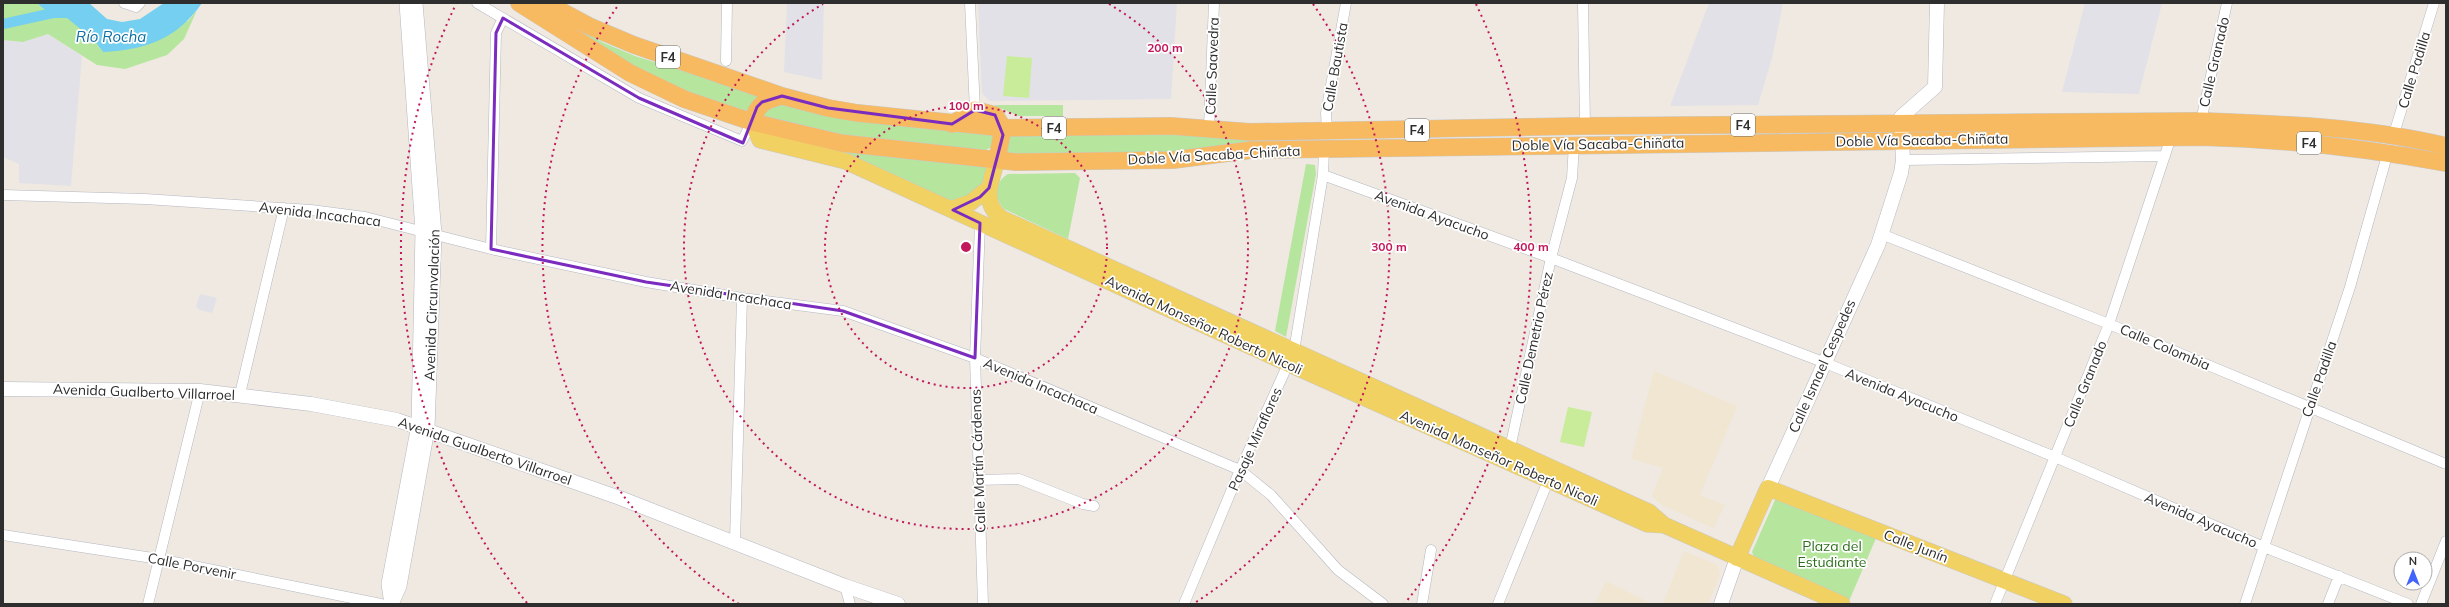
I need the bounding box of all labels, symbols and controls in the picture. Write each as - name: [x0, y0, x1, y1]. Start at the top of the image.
- street label: Calle Granado: [2195, 15, 2233, 109]
- street label: Calle Saavedra: [1201, 17, 1223, 115]
- street label: Calle Bautista: [1318, 21, 1352, 113]
- water label: Río Rocha: [76, 27, 146, 46]
- street label: Calle Padilla: [2394, 29, 2434, 111]
- text: 200 m: [1147, 40, 1183, 55]
- road number: F4: [656, 46, 680, 68]
- text: 100 m: [948, 98, 984, 113]
- road number: F4: [1731, 114, 1755, 136]
- road number: F4: [1042, 117, 1066, 139]
- road number: F4: [1405, 119, 1429, 141]
- street label: Doble Vía Sacaba-Chiñata: [1835, 129, 2009, 151]
- road number: F4: [2297, 132, 2321, 154]
- street label: Doble Vía Sacaba-Chiñata: [1511, 133, 1685, 155]
- street label: Doble Vía Sacaba-Chiñata: [1127, 141, 1301, 169]
- street label: Avenida Ayacucho: [1372, 186, 1492, 244]
- street label: Avenida Incachaca: [258, 198, 382, 230]
- street label: Avenida Circunvalación: [420, 229, 444, 381]
- text: 300 m: [1371, 239, 1407, 254]
- text: 400 m: [1513, 239, 1549, 254]
- centre of rings: [959, 240, 973, 254]
- street label: Calle Demetrio Pérez: [1511, 270, 1557, 406]
- street label: Avenida Monseñor Roberto Nicoli: [1103, 271, 1305, 379]
- street label: Avenida Incachaca: [669, 277, 793, 313]
- street label: Calle Ismael Cespedes: [1784, 296, 1860, 436]
- street label: Calle Colombia: [2117, 320, 2213, 374]
- street label: Calle Granado: [2059, 338, 2111, 430]
- street label: Calle Padilla: [2298, 338, 2340, 420]
- street label: Avenida Incachaca: [981, 354, 1101, 418]
- street label: Avenida Ayacucho: [1843, 364, 1961, 426]
- street label: Avenida Gualberto Villarroel: [53, 380, 235, 404]
- street label: Pasaje Miraflores: [1224, 384, 1286, 494]
- street label: Calle Martín Cárdenas: [966, 389, 990, 533]
- street label: Avenida Monseñor Roberto Nicoli: [1397, 406, 1601, 510]
- street label: Avenida Gualberto Villarroel: [396, 413, 574, 489]
- street label: Avenida Ayacucho: [2142, 488, 2260, 552]
- street label: Calle Junín: [1881, 525, 1951, 567]
- park label: Plaza del Estudiante: [1798, 537, 1866, 571]
- street label: Calle Porvenir: [146, 549, 239, 584]
- north arrow: [2393, 551, 2433, 591]
- text: N: [2409, 554, 2417, 568]

